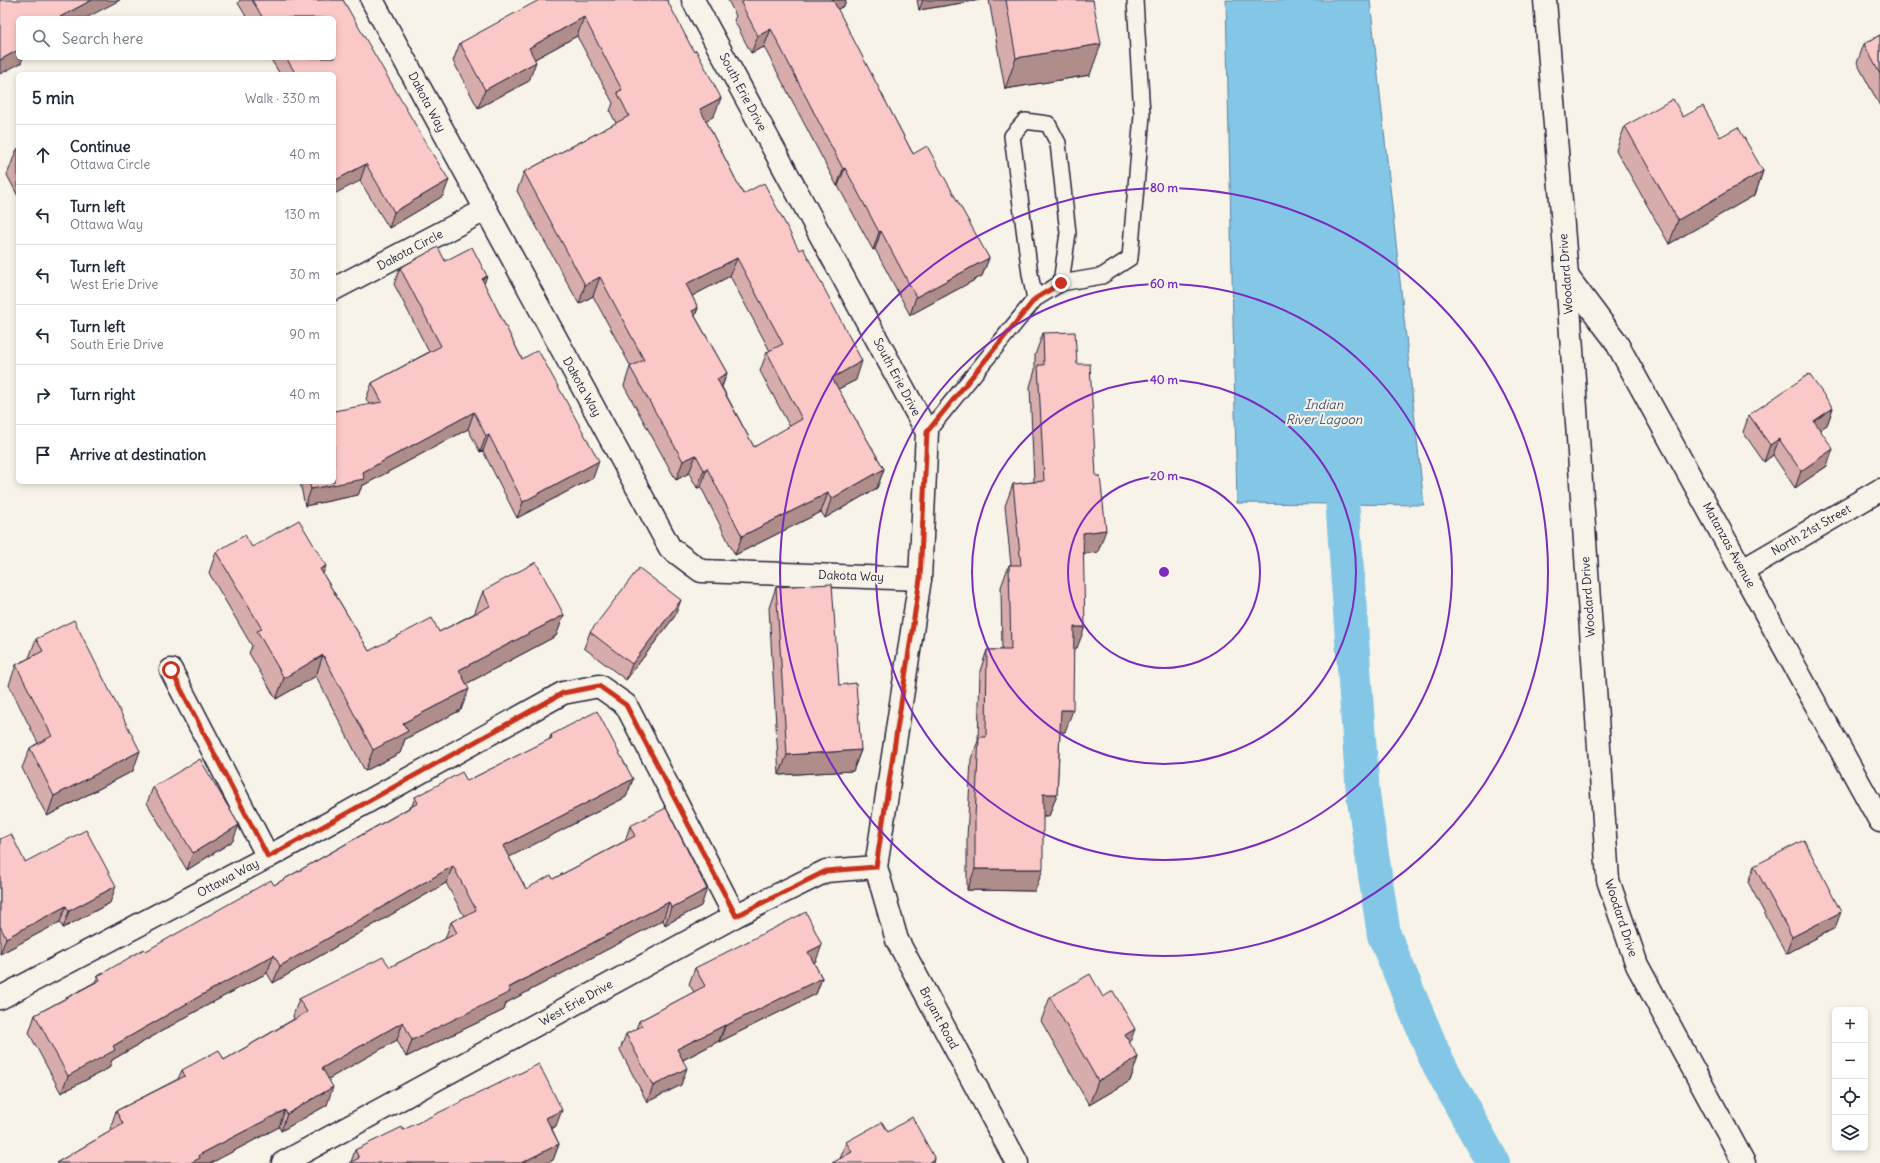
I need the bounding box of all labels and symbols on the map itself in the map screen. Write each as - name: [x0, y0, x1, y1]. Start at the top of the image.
- street label: South Erie Drive: [717, 50, 770, 133]
- street label: Dakota Way: [405, 69, 450, 134]
- text: 80 m: [1150, 180, 1179, 195]
- street label: Dakota Circle: [374, 226, 445, 273]
- street label: Woodard Drive: [1555, 233, 1576, 315]
- route end: [1052, 274, 1070, 292]
- text: 60 m: [1150, 276, 1179, 291]
- street label: South Erie Drive: [871, 335, 924, 418]
- street label: Dakota Way: [560, 354, 605, 419]
- text: 40 m: [1150, 372, 1179, 387]
- water label: Indian River Lagoon: [1286, 396, 1363, 428]
- text: 20 m: [1150, 468, 1178, 483]
- street label: Matanzas Avenue: [1700, 499, 1759, 590]
- street label: North 21st Street: [1768, 501, 1853, 558]
- street label: Woodard Drive: [1577, 556, 1598, 638]
- centre of rings: [1157, 565, 1171, 579]
- street label: Dakota Way: [818, 567, 884, 584]
- route start: [162, 661, 180, 679]
- street label: Ottawa Way: [194, 855, 261, 900]
- street label: Woodard Drive: [1602, 877, 1641, 959]
- street label: West Erie Drive: [536, 976, 615, 1029]
- street label: Bryant Road: [917, 984, 962, 1051]

